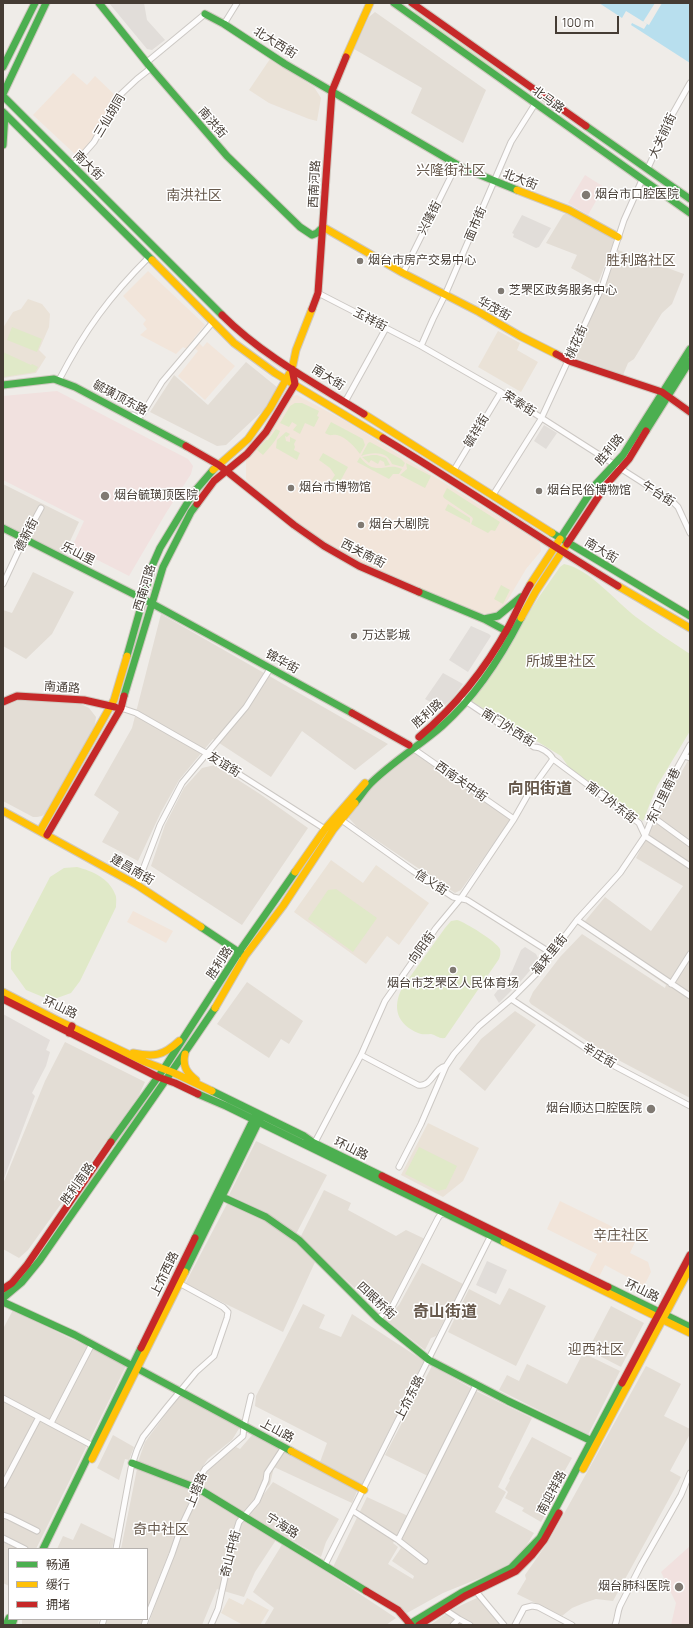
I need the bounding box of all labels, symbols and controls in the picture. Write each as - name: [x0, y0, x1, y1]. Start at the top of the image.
- scale bar: [557, 8, 621, 34]
- text: 100 m: [562, 14, 594, 31]
- street label: 北大西街: [251, 24, 299, 62]
- street label: 北马路: [529, 84, 567, 116]
- street label: 三仙胡同: [91, 92, 129, 140]
- street label: 南洪街: [195, 105, 229, 141]
- street label: 大关前街: [646, 111, 680, 161]
- street label: 南大街: [70, 148, 106, 184]
- street label: 西南河路: [307, 160, 323, 208]
- district label: 兴隆街社区: [416, 163, 486, 179]
- street label: 北大街: [501, 167, 539, 193]
- district label: 南洪社区: [166, 188, 222, 204]
- place label: 烟台市口腔医院: [595, 188, 679, 202]
- marker: 烟台市口腔医院: [580, 189, 592, 201]
- street label: 兴隆街: [415, 199, 445, 237]
- street label: 面市街: [462, 205, 490, 243]
- district label: 胜利路社区: [606, 253, 676, 269]
- place label: 烟台市房产交易中心: [368, 254, 476, 268]
- marker: 烟台市房产交易中心: [355, 256, 365, 266]
- place label: 芝罘区政务服务中心: [509, 284, 617, 298]
- marker: 芝罘区政务服务中心: [496, 286, 506, 296]
- street label: 华茂街: [475, 294, 513, 324]
- street label: 玉祥街: [351, 305, 389, 335]
- street label: 桃花街: [563, 323, 591, 361]
- street label: 南大街: [309, 362, 347, 394]
- street label: 毓璜顶东路: [90, 378, 150, 418]
- street label: 荣泰街: [500, 388, 538, 420]
- street label: 毓祥街: [462, 412, 492, 450]
- street label: 胜利路: [593, 432, 627, 468]
- street label: 午台街: [639, 478, 677, 510]
- place label: 烟台市博物馆: [299, 481, 371, 495]
- marker: 烟台市博物馆: [286, 483, 296, 493]
- place label: 烟台民俗博物馆: [547, 484, 631, 498]
- marker: 烟台民俗博物馆: [534, 486, 544, 496]
- place label: 烟台毓璜顶医院: [114, 489, 198, 503]
- marker: 烟台毓璜顶医院: [99, 490, 111, 502]
- street label: 德新街: [12, 516, 42, 554]
- place label: 烟台大剧院: [369, 518, 429, 532]
- marker: 烟台大剧院: [356, 520, 366, 530]
- street label: 南大街: [582, 536, 620, 566]
- street label: 西关南街: [338, 537, 388, 571]
- street label: 乐山里: [59, 539, 97, 569]
- street label: 西南河路: [131, 563, 159, 613]
- place label: 万达影城: [362, 629, 410, 643]
- marker: 万达影城: [349, 631, 359, 641]
- street label: 锦华街: [263, 647, 301, 677]
- district label: 所城里社区: [526, 654, 596, 670]
- street label: 南通路: [44, 680, 80, 696]
- street label: 胜利路: [410, 697, 446, 731]
- street label: 南门外西街: [479, 706, 537, 750]
- street label: 友谊街: [205, 749, 243, 781]
- street label: 西南关中街: [432, 759, 490, 805]
- street label: 东门里南巷: [644, 766, 684, 826]
- street label: 南门外东街: [583, 779, 639, 827]
- district label: 向阳街道: [508, 780, 572, 800]
- street label: 建昌南街: [108, 852, 156, 888]
- street label: 信义街: [412, 867, 450, 899]
- street label: 向阳街: [406, 929, 438, 967]
- street label: 福来里街: [529, 932, 571, 978]
- street label: 胜利路: [204, 944, 236, 982]
- marker: 烟台市芝罘区人民体育场: [448, 965, 458, 975]
- place label: 烟台市芝罘区人民体育场: [387, 977, 519, 991]
- street label: 环山路: [41, 994, 79, 1022]
- street label: 辛庄街: [580, 1041, 618, 1071]
- place label: 烟台顺达口腔医院: [546, 1102, 642, 1116]
- marker: 烟台顺达口腔医院: [645, 1103, 657, 1115]
- street label: 环山路: [332, 1135, 370, 1163]
- street label: 胜利南路: [58, 1160, 98, 1208]
- district label: 辛庄社区: [593, 1228, 649, 1244]
- street label: 上夼西路: [148, 1249, 182, 1299]
- street label: 环山路: [623, 1277, 661, 1305]
- street label: 四眼桥街: [354, 1279, 398, 1323]
- district label: 奇山街道: [413, 1303, 477, 1323]
- district label: 迎西社区: [568, 1342, 624, 1358]
- street label: 上夼东路: [393, 1373, 427, 1423]
- street label: 上山路: [258, 1416, 296, 1446]
- street label: 南迎祥路: [534, 1468, 570, 1518]
- street label: 上塔路: [184, 1471, 210, 1509]
- street label: 宁海路: [263, 1510, 301, 1542]
- district label: 奇中社区: [133, 1522, 189, 1538]
- street label: 奇山中街: [218, 1529, 244, 1579]
- legend: [8, 1548, 148, 1620]
- text: 畅通: [46, 1556, 70, 1573]
- text: 缓行: [46, 1576, 70, 1593]
- place label: 烟台肺科医院: [598, 1580, 670, 1594]
- marker: 烟台肺科医院: [673, 1581, 685, 1593]
- text: 拥堵: [46, 1596, 70, 1613]

